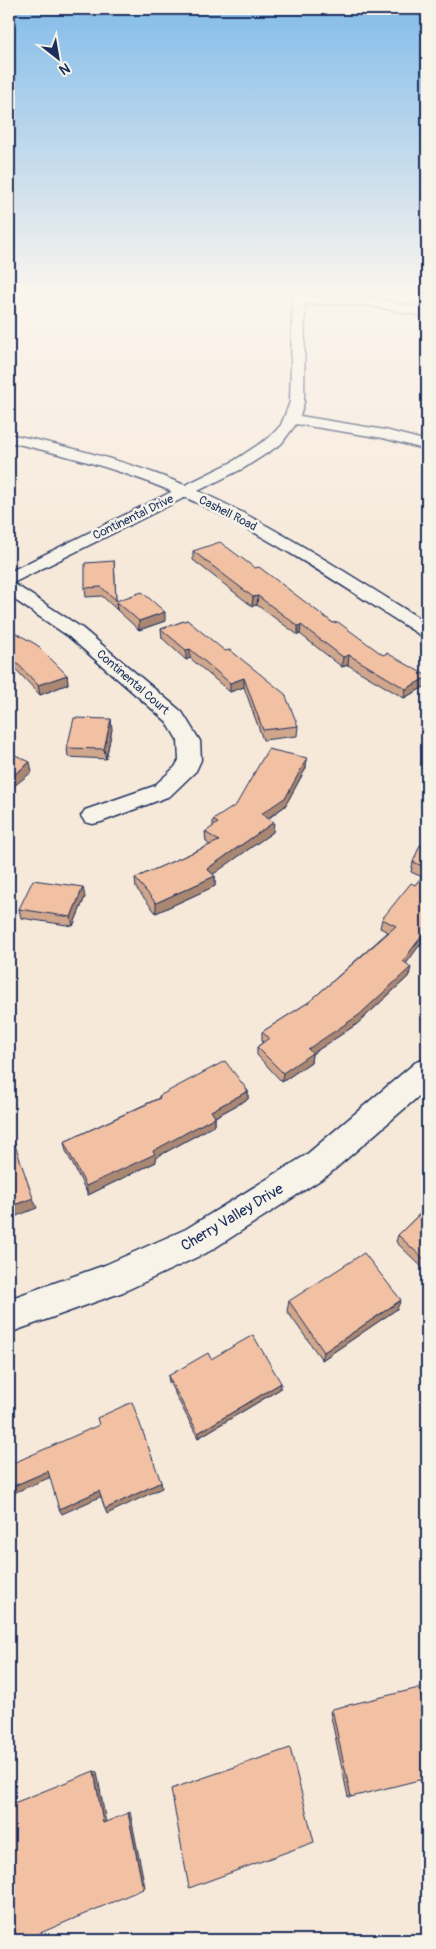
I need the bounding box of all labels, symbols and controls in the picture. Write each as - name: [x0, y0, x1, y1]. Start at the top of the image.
- north arrow: [32, 32, 82, 82]
- text: N: [56, 59, 73, 78]
- street label: Continental Drive: [90, 491, 176, 543]
- street label: Cashell Road: [196, 492, 259, 534]
- street label: Continental Court: [93, 647, 172, 718]
- street label: Cherry Valley Drive: [178, 1179, 287, 1256]

